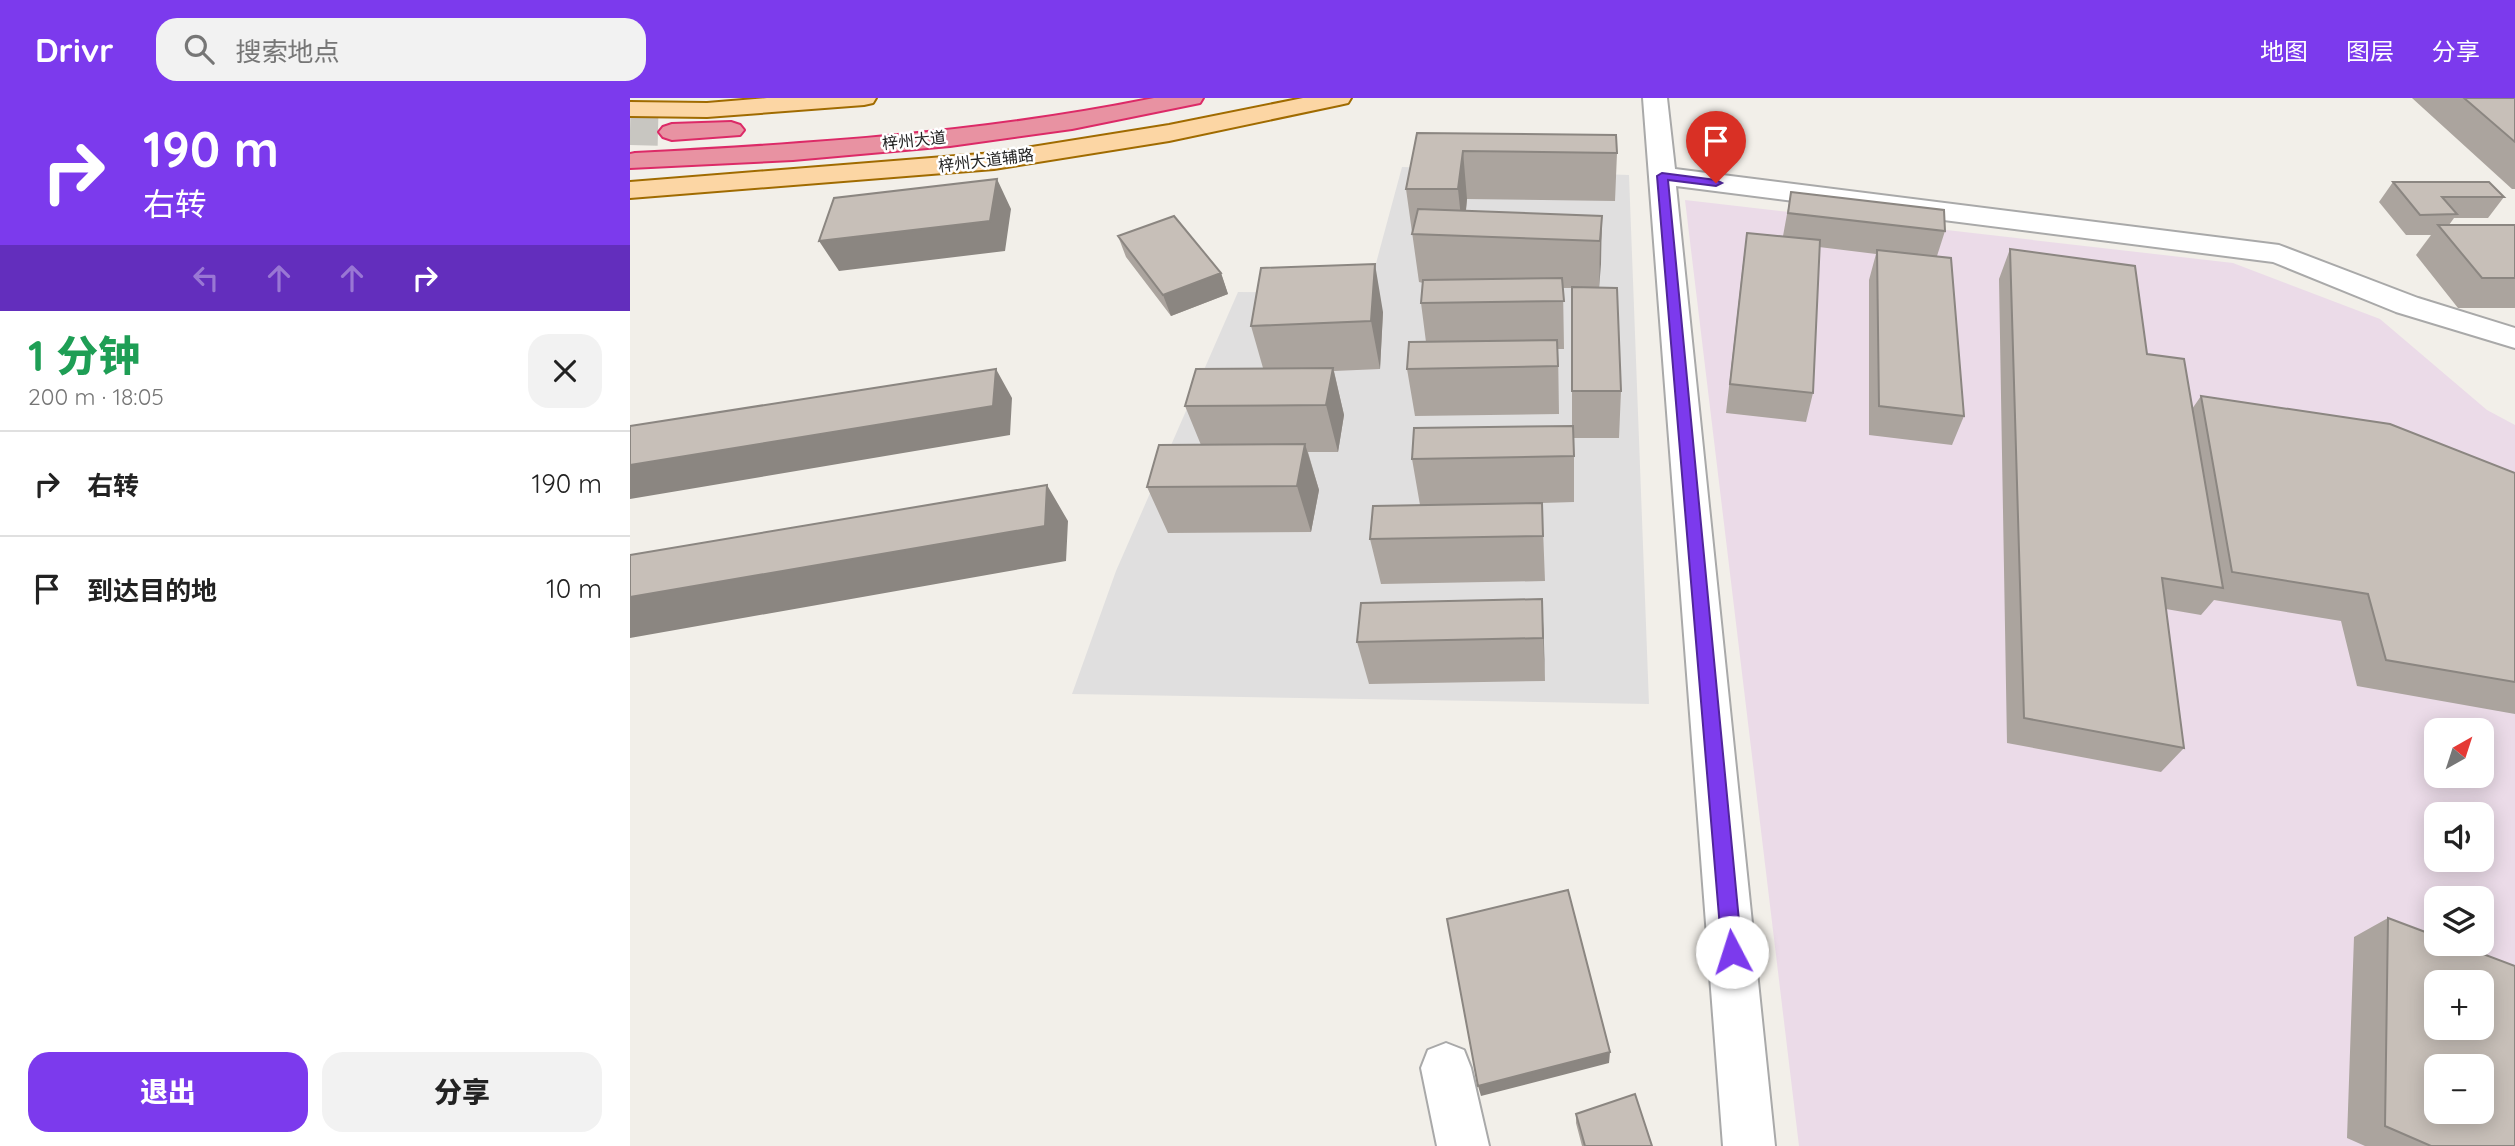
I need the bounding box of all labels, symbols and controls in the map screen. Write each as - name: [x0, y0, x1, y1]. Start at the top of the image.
- search box: [156, 18, 646, 81]
- text: Drivr: [35, 29, 114, 70]
- icon: search: [180, 30, 218, 68]
- text: 搜索地点: [236, 35, 340, 68]
- text: 地图: [2260, 36, 2308, 66]
- text: 图层: [2346, 36, 2394, 66]
- text: 分享: [2432, 36, 2480, 66]
- pin: [1686, 111, 1746, 183]
- text: 190 m: [143, 118, 279, 179]
- icon: arrive: [1697, 122, 1735, 160]
- icon: right: [28, 126, 119, 217]
- street label: 梓州大道: [881, 127, 947, 153]
- street label: 梓州大道辅路: [937, 144, 1035, 176]
- text: 右转: [143, 184, 207, 224]
- icon: left: [187, 259, 225, 297]
- icon: ahead: [260, 259, 298, 297]
- icon: ahead: [333, 259, 371, 297]
- icon: right: [406, 259, 444, 297]
- text: 1 分钟: [28, 329, 140, 382]
- button: close: [528, 334, 602, 408]
- text: 200 m · 18:05: [28, 382, 164, 411]
- icon: right: [28, 465, 66, 503]
- text: 190 m: [532, 467, 602, 500]
- text: 右转: [87, 469, 139, 502]
- icon: arrive: [28, 570, 66, 608]
- text: 10 m: [546, 572, 602, 605]
- text: 到达目的地: [87, 574, 217, 607]
- north arrow: [2424, 718, 2494, 788]
- map controls: [2424, 718, 2494, 1124]
- button: sound: [2424, 802, 2494, 872]
- button: layers: [2424, 886, 2494, 956]
- position arrow: [1695, 915, 1769, 989]
- button: +: [2424, 970, 2494, 1040]
- button: 退出: [28, 1052, 308, 1132]
- button: 分享: [322, 1052, 602, 1132]
- button: −: [2424, 1054, 2494, 1124]

